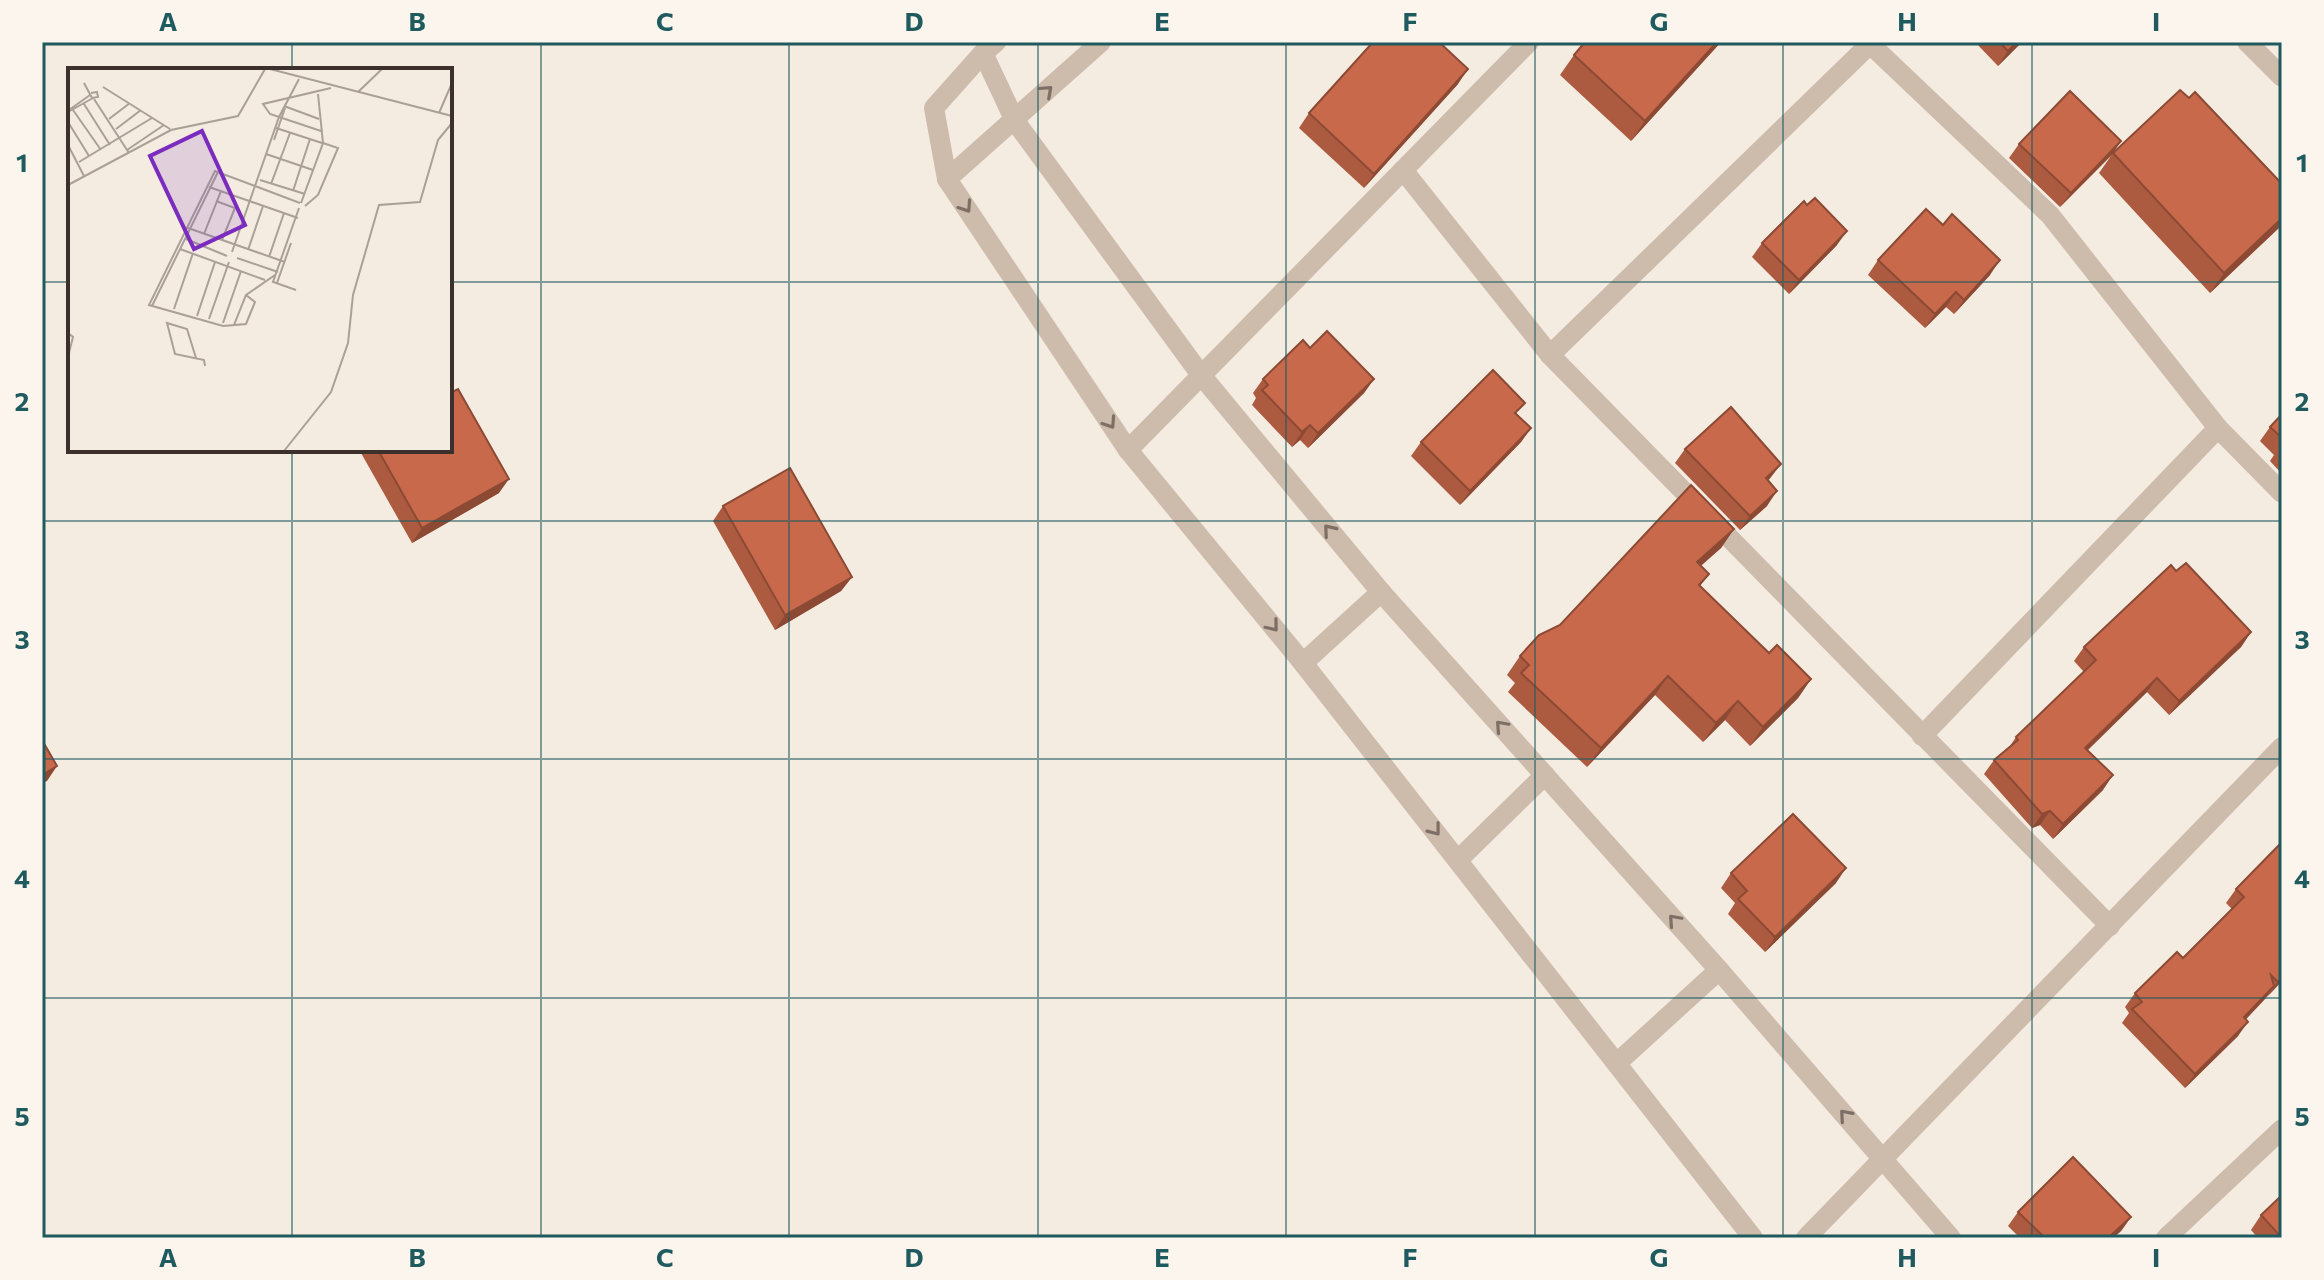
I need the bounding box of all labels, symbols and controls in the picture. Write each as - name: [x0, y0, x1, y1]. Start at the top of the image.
- text: A: [159, 5, 178, 36]
- text: B: [408, 5, 426, 36]
- text: C: [656, 5, 674, 36]
- text: D: [904, 5, 924, 36]
- text: E: [1154, 5, 1170, 36]
- text: F: [1402, 5, 1418, 36]
- text: G: [1650, 5, 1668, 36]
- text: H: [1897, 5, 1917, 36]
- text: I: [2152, 5, 2160, 36]
- inset map: [68, 68, 452, 452]
- one-way arrow: [1038, 86, 1053, 100]
- text: 1: [16, 146, 28, 177]
- text: 1: [2296, 146, 2308, 177]
- one-way arrow: [956, 199, 971, 213]
- text: 2: [15, 385, 29, 416]
- text: 2: [2295, 385, 2309, 416]
- one-way arrow: [1101, 415, 1116, 429]
- one-way arrow: [1324, 525, 1339, 539]
- one-way arrow: [1263, 617, 1278, 631]
- text: 3: [14, 623, 30, 654]
- text: 3: [2294, 623, 2310, 654]
- one-way arrow: [1496, 720, 1510, 735]
- one-way arrow: [1425, 821, 1439, 836]
- text: 4: [14, 862, 30, 893]
- text: 4: [2294, 862, 2310, 893]
- one-way arrow: [1669, 914, 1684, 929]
- text: 5: [14, 1100, 30, 1131]
- text: 5: [2294, 1100, 2310, 1131]
- one-way arrow: [1841, 1110, 1855, 1125]
- text: A: [159, 1241, 178, 1272]
- text: B: [408, 1241, 426, 1272]
- text: C: [656, 1241, 674, 1272]
- text: D: [904, 1241, 924, 1272]
- text: E: [1154, 1241, 1170, 1272]
- text: F: [1402, 1241, 1418, 1272]
- text: G: [1650, 1241, 1668, 1272]
- text: H: [1897, 1241, 1917, 1272]
- text: I: [2152, 1241, 2160, 1272]

